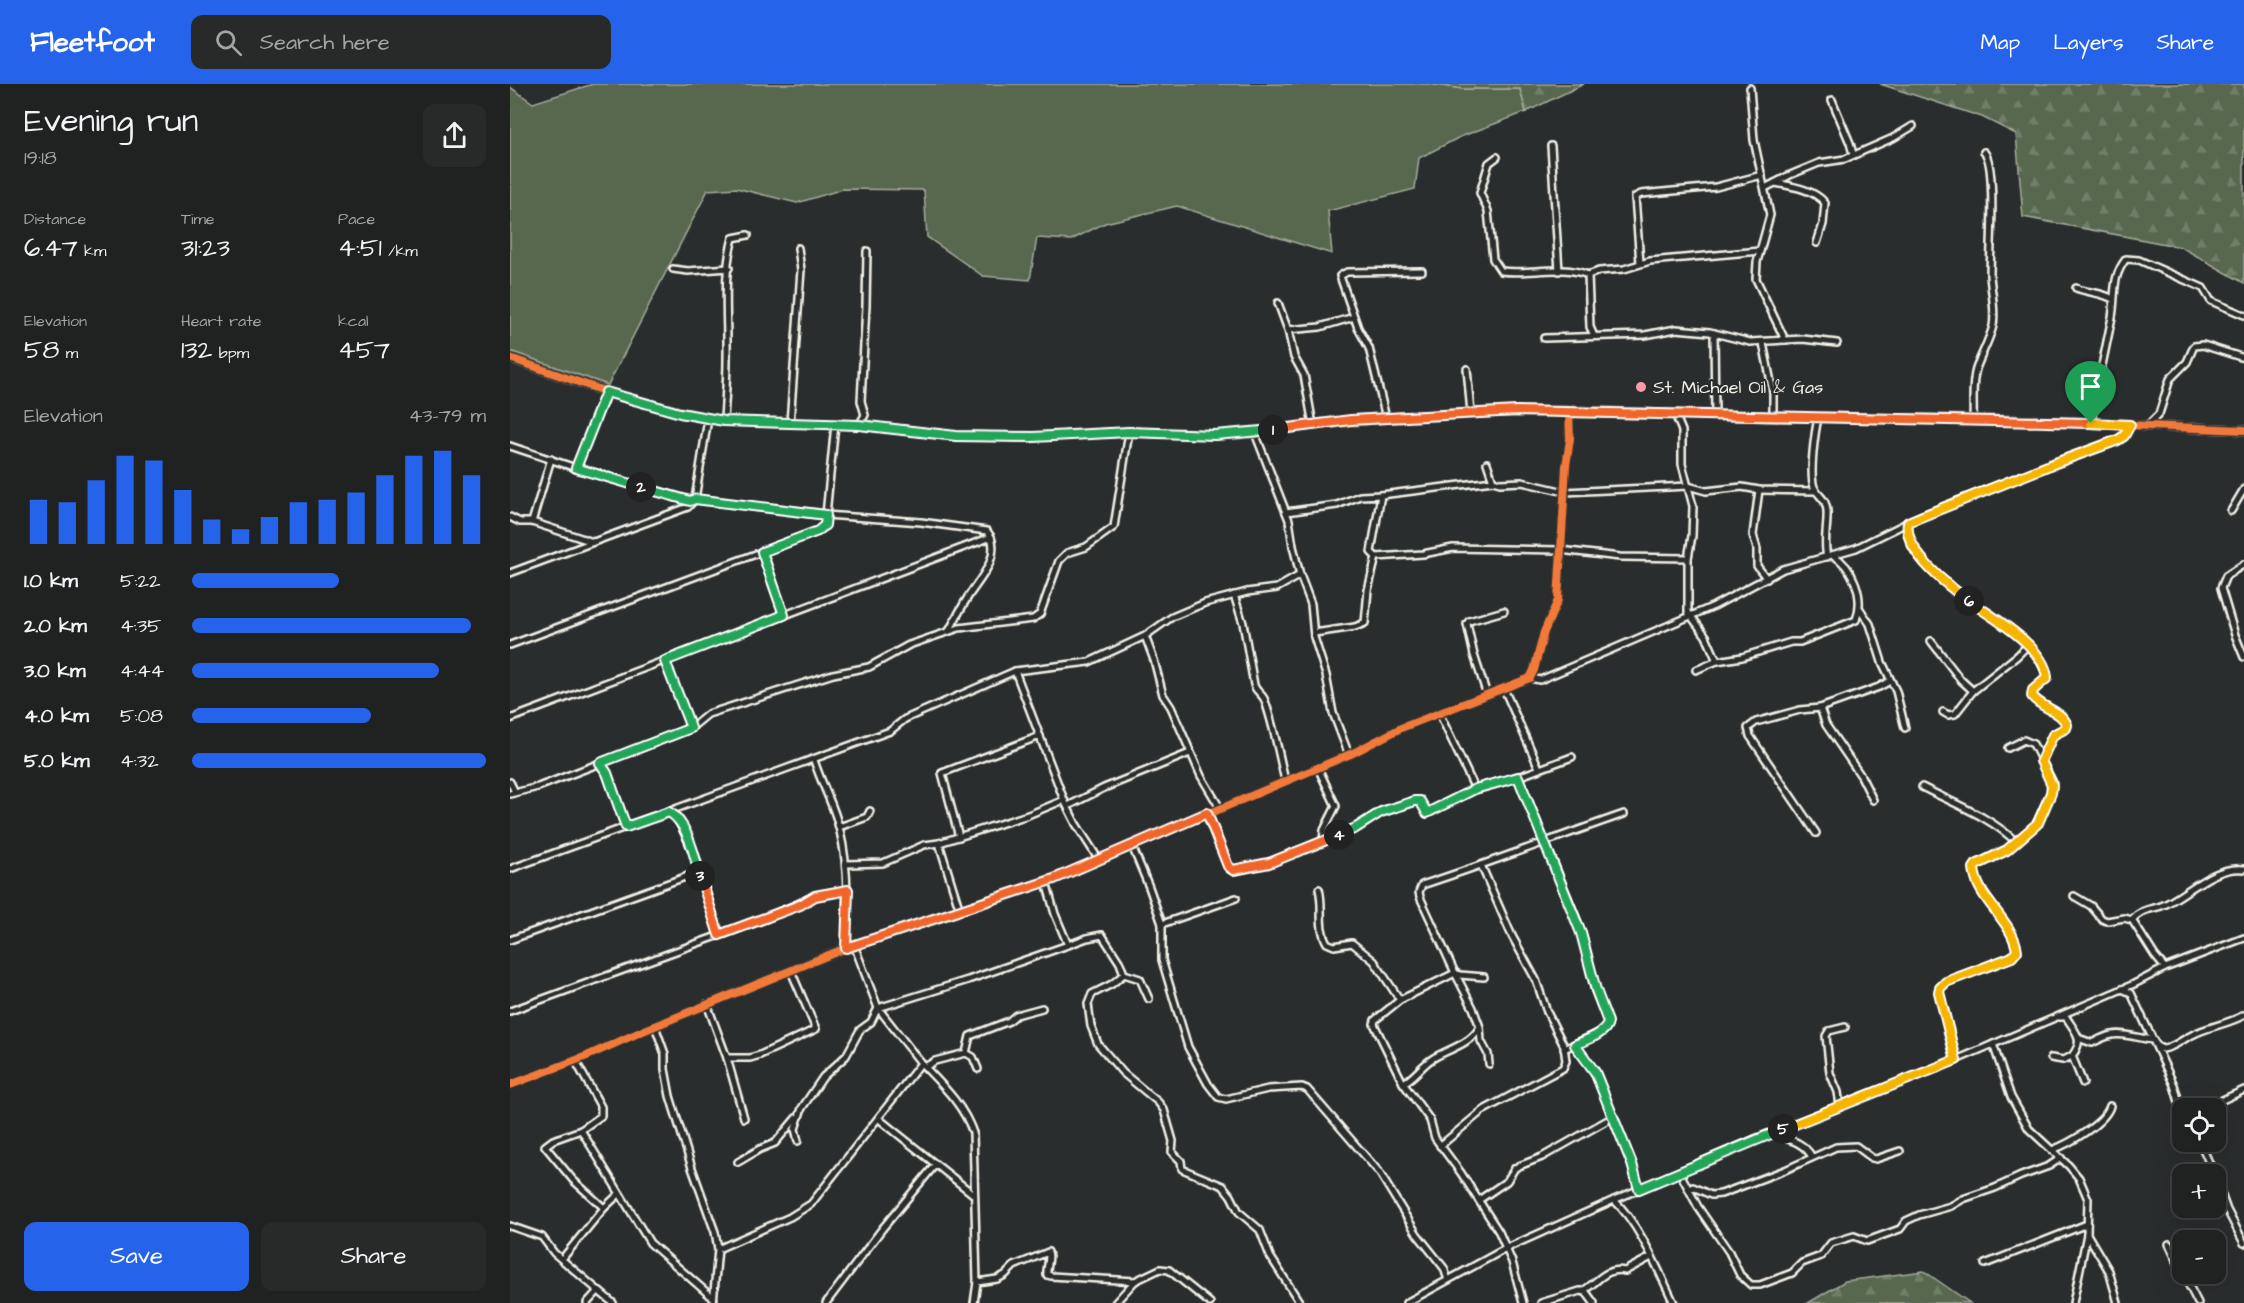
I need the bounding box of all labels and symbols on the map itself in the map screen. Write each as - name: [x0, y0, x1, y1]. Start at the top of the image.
- pin: [2065, 361, 2116, 423]
- place label: St. Michael Oil & Gas: [1653, 375, 1823, 400]
- marker: St. Michael Oil & Gas: [1634, 380, 1648, 394]
- pin: 1: [1258, 415, 1288, 445]
- pin: 2: [626, 472, 656, 502]
- pin: 6: [1954, 586, 1984, 616]
- pin: 4: [1324, 820, 1354, 850]
- pin: 3: [685, 861, 715, 891]
- pin: 5: [1768, 1114, 1798, 1144]

